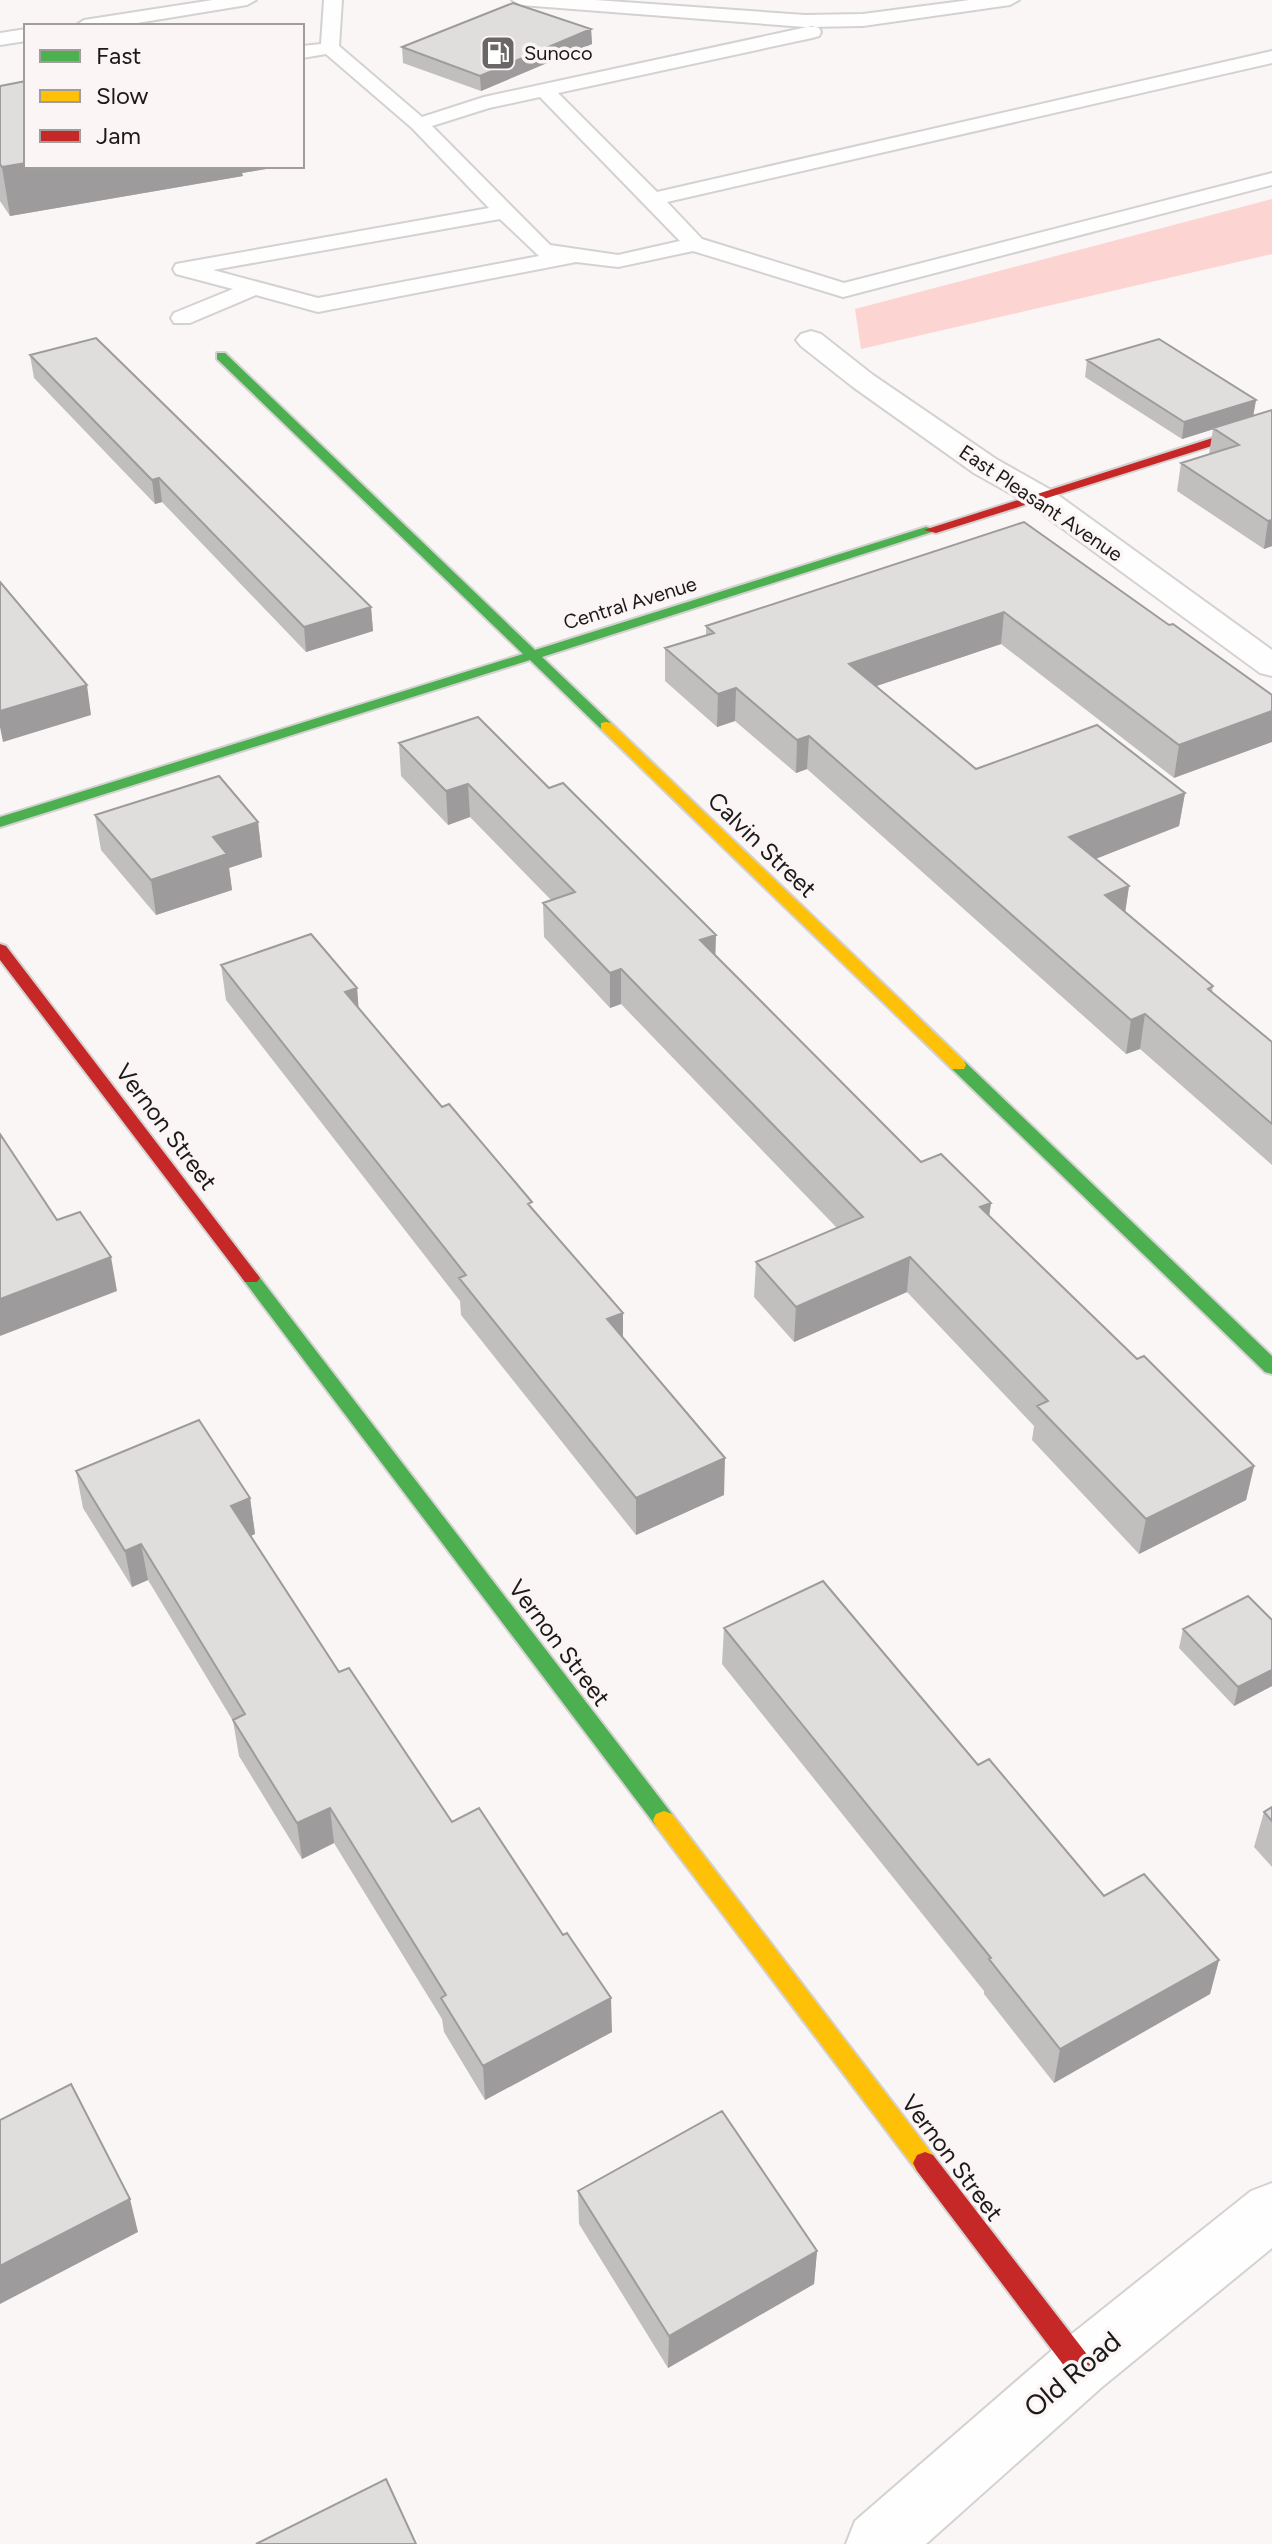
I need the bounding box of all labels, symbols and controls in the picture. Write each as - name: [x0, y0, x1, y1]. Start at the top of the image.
- legend: [24, 24, 304, 168]
- fuel station icon: Sunoco: [479, 34, 517, 72]
- text: Fast: [96, 41, 141, 70]
- place label: Sunoco: [524, 41, 593, 65]
- text: Slow: [96, 81, 149, 110]
- text: Jam: [96, 121, 141, 150]
- street label: East Pleasant Avenue: [955, 439, 1127, 567]
- street label: Central Avenue: [561, 571, 700, 635]
- street label: Calvin Street: [702, 786, 823, 903]
- street label: Vernon Street: [109, 1058, 223, 1196]
- street label: Vernon Street: [502, 1574, 616, 1712]
- street label: Vernon Street: [895, 2089, 1009, 2227]
- street label: Old Road: [1017, 2324, 1127, 2424]

